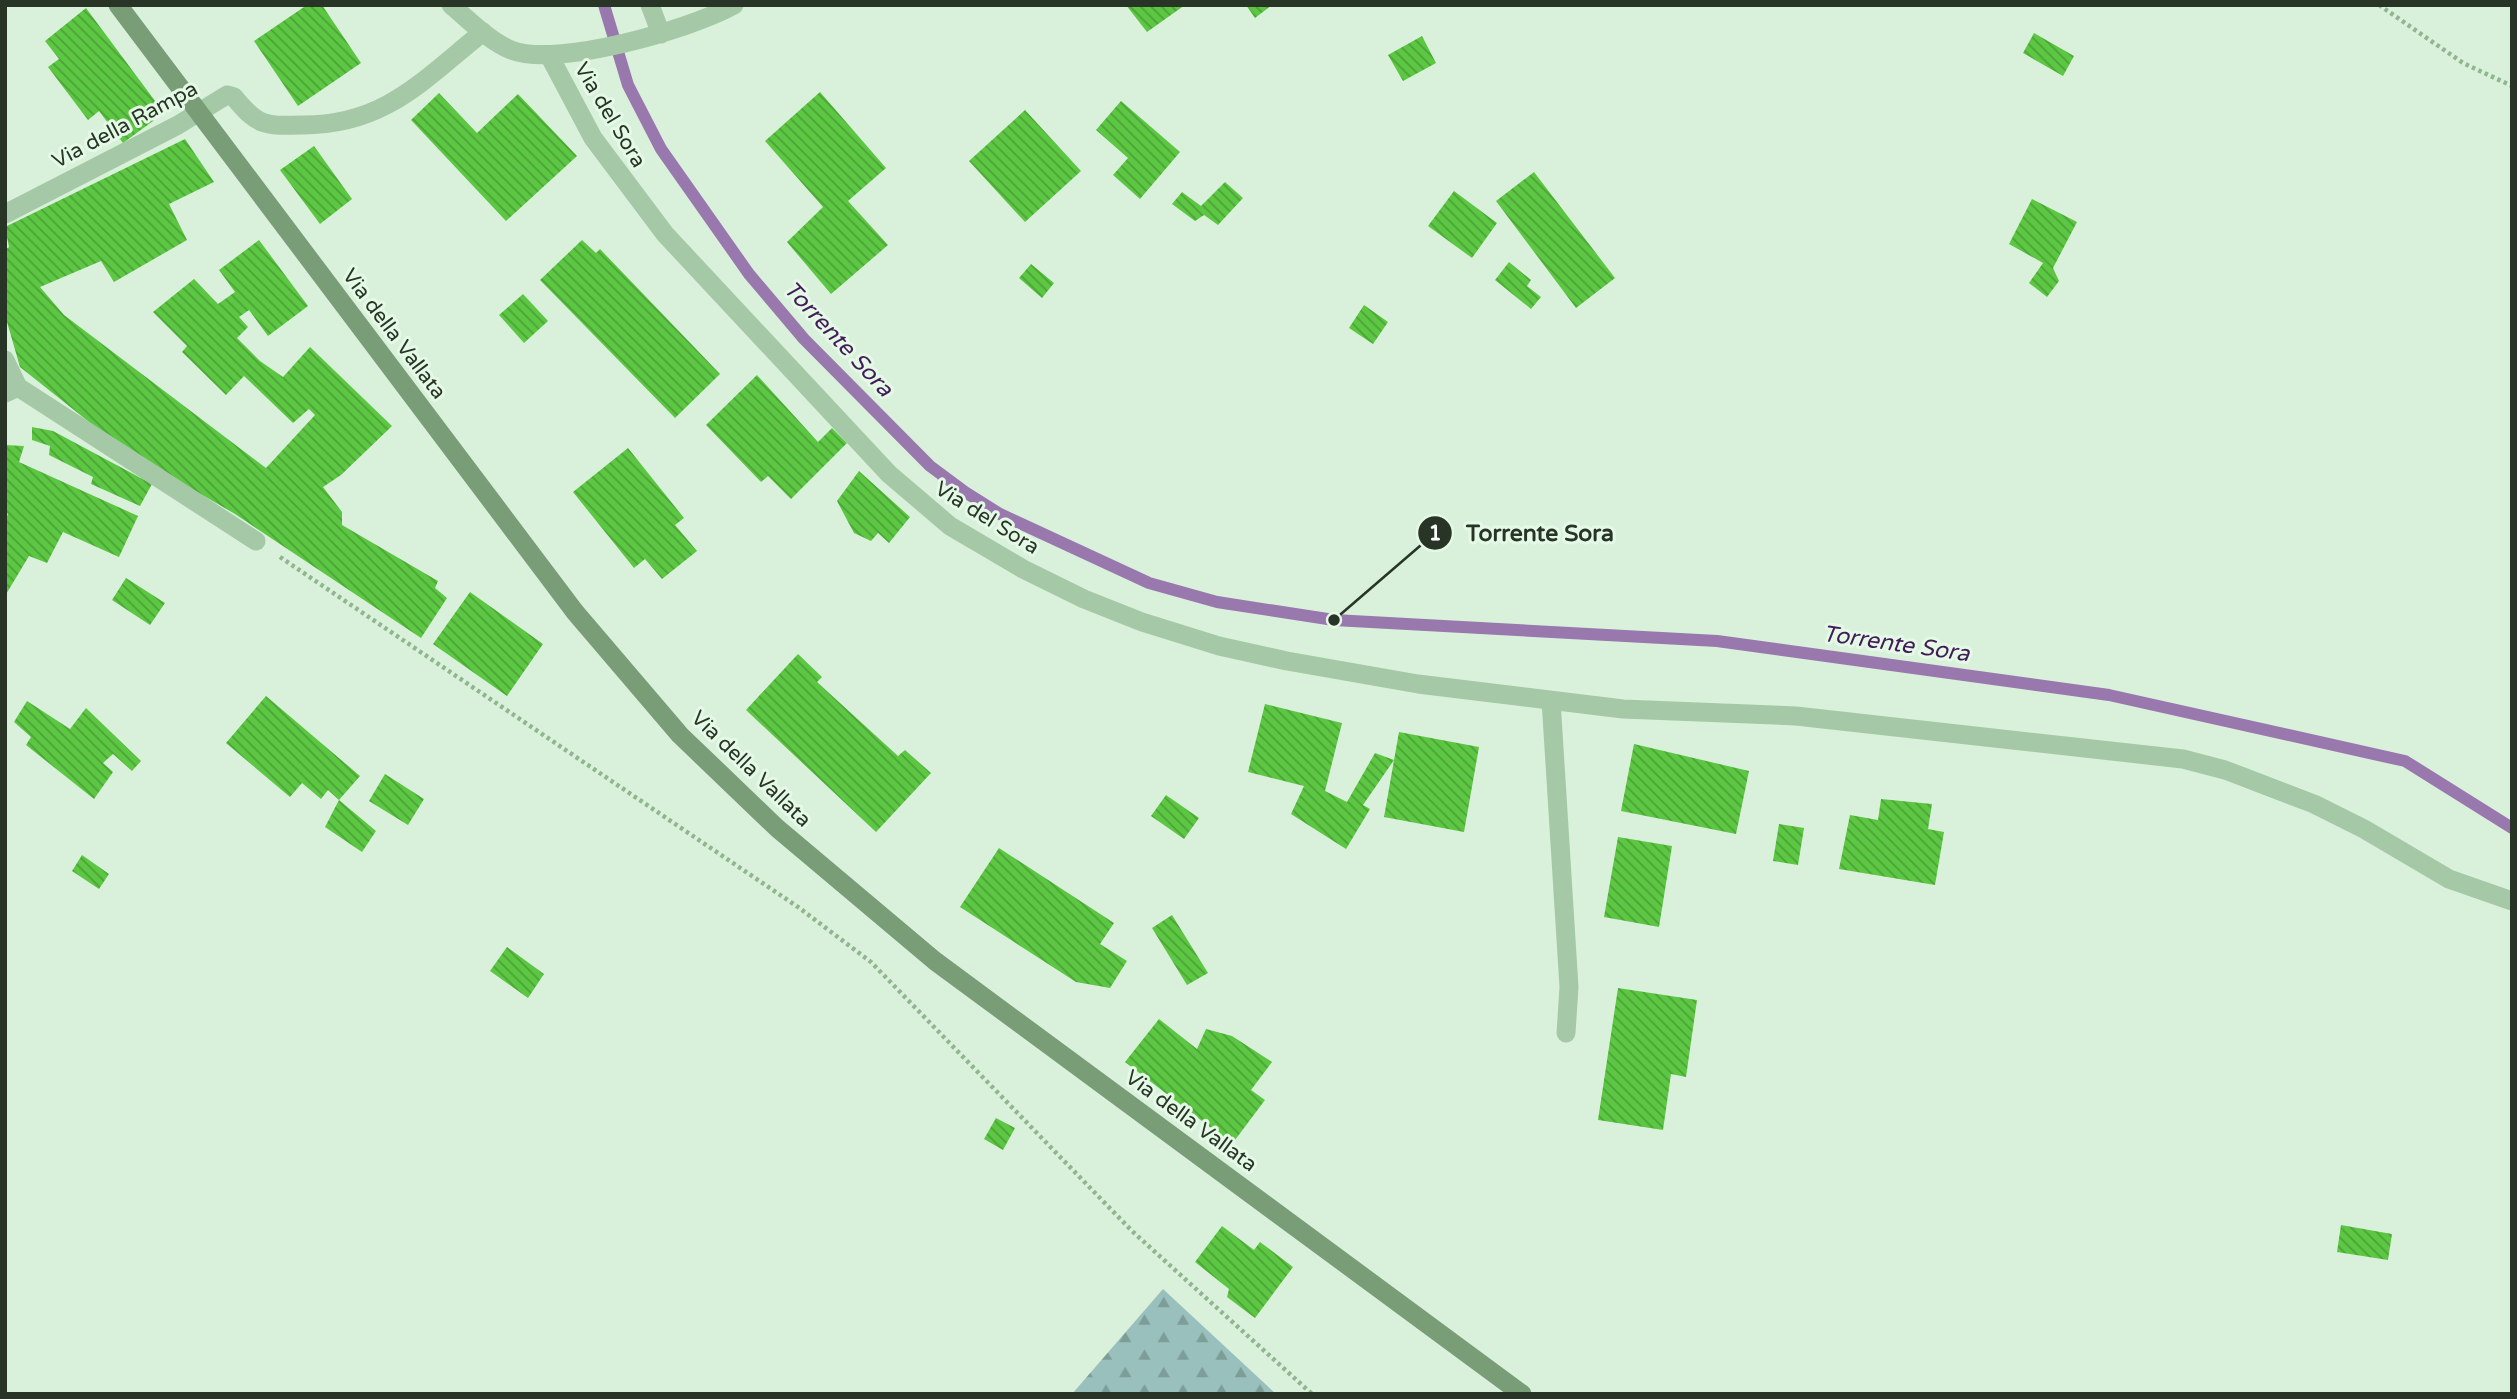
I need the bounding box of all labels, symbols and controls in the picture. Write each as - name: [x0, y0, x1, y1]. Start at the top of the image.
- street label: Via del Sora: [569, 58, 651, 172]
- street label: Via della Rampa: [48, 76, 202, 174]
- street label: Via della Vallata: [337, 264, 451, 404]
- water label: Torrente Sora: [777, 275, 899, 403]
- street label: Via del Sora: [930, 476, 1044, 560]
- callout: Torrente Sora: [1417, 511, 1628, 555]
- text: Torrente Sora: [1465, 520, 1614, 548]
- text: 1: [1428, 521, 1442, 546]
- water label: Torrente Sora: [1821, 620, 1972, 668]
- street label: Via della Vallata: [686, 706, 816, 832]
- street label: Via della Vallata: [1120, 1065, 1262, 1177]

